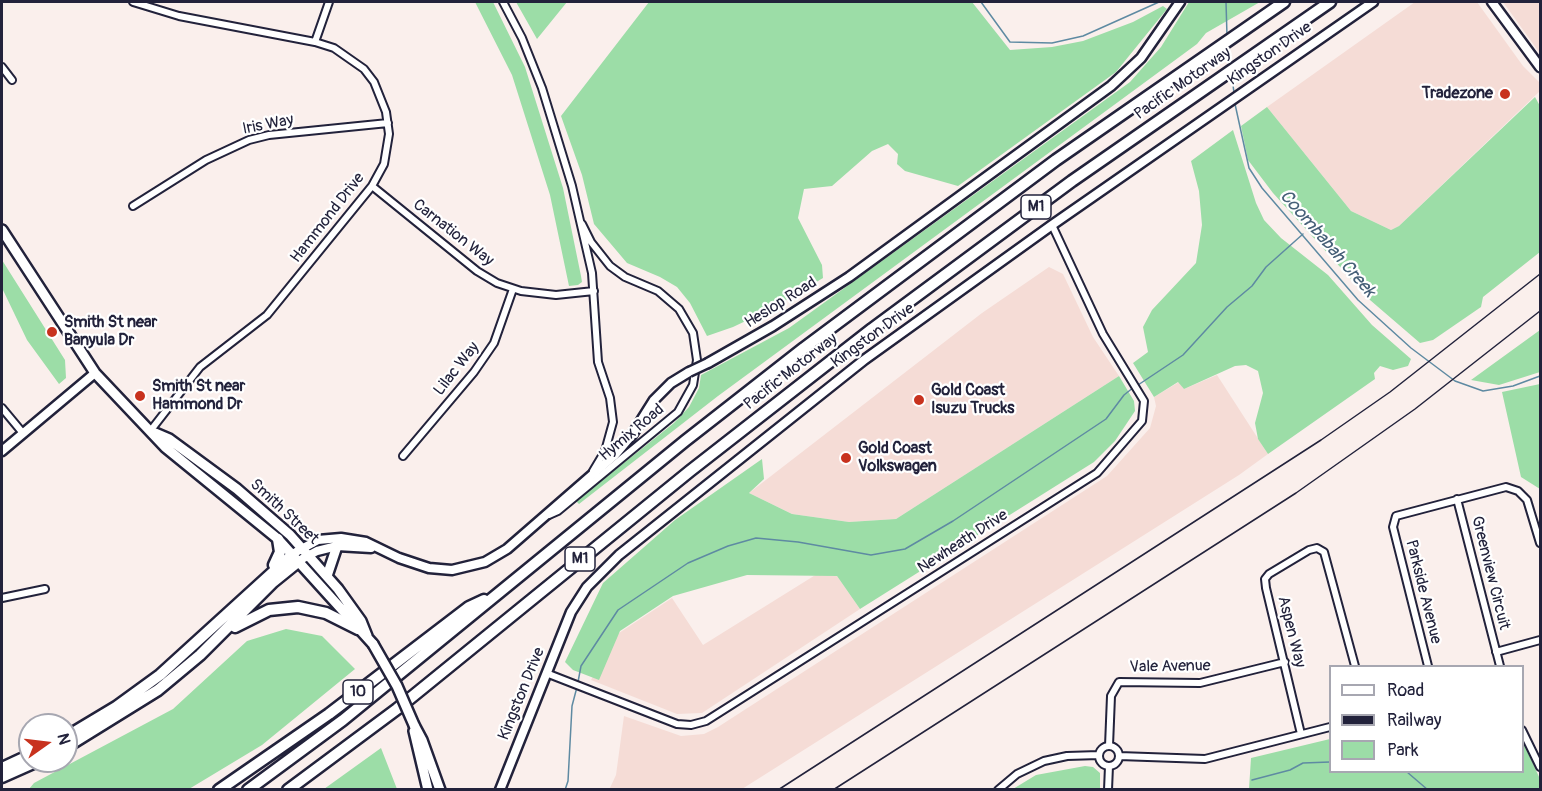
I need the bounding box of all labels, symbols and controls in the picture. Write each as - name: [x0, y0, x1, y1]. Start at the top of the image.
- street label: Kingston Drive: [1224, 18, 1316, 90]
- street label: Pacific Motorway: [1131, 44, 1235, 124]
- place label: Tradezone: [1422, 84, 1493, 104]
- marker: Tradezone: [1498, 87, 1512, 101]
- street label: Iris Way: [241, 111, 295, 139]
- street label: Hammond Drive: [287, 169, 369, 267]
- water label: Coombabah Creek: [1275, 186, 1379, 302]
- road number: M1: [1021, 195, 1051, 219]
- street label: Carnation Way: [409, 196, 497, 270]
- street label: Heslop Road: [741, 273, 821, 333]
- street label: Kingston Drive: [828, 299, 918, 373]
- place label: Smith St near Banyula Dr: [64, 313, 157, 351]
- marker: Smith St near Banyula Dr: [45, 325, 59, 339]
- street label: Pacific Motorway: [740, 330, 842, 414]
- street label: Lilac Way: [430, 338, 484, 400]
- place label: Smith St near Hammond Dr: [152, 377, 245, 415]
- place label: Gold Coast Isuzu Trucks: [931, 381, 1014, 419]
- marker: Smith St near Hammond Dr: [133, 389, 147, 403]
- marker: Gold Coast Isuzu Trucks: [912, 393, 926, 407]
- street label: Hymix Road: [596, 400, 668, 466]
- place label: Gold Coast Volkswagen: [858, 439, 937, 477]
- marker: Gold Coast Volkswagen: [839, 451, 853, 465]
- street label: Smith Street: [246, 475, 322, 549]
- street label: Newheath Drive: [914, 506, 1012, 578]
- street label: Greenview Circuit: [1467, 514, 1513, 632]
- street label: Parkside Avenue: [1401, 538, 1445, 646]
- road number: M1: [565, 547, 595, 571]
- street label: Aspen Way: [1273, 594, 1309, 670]
- street label: Kingston Drive: [495, 645, 549, 743]
- street label: Vale Avenue: [1129, 657, 1211, 677]
- legend: [1329, 665, 1524, 773]
- text: Road: [1387, 679, 1424, 702]
- road number: 10: [343, 680, 373, 704]
- text: Railway: [1387, 709, 1442, 732]
- north arrow: [18, 713, 78, 773]
- text: N: [53, 731, 75, 747]
- text: Park: [1387, 739, 1419, 762]

